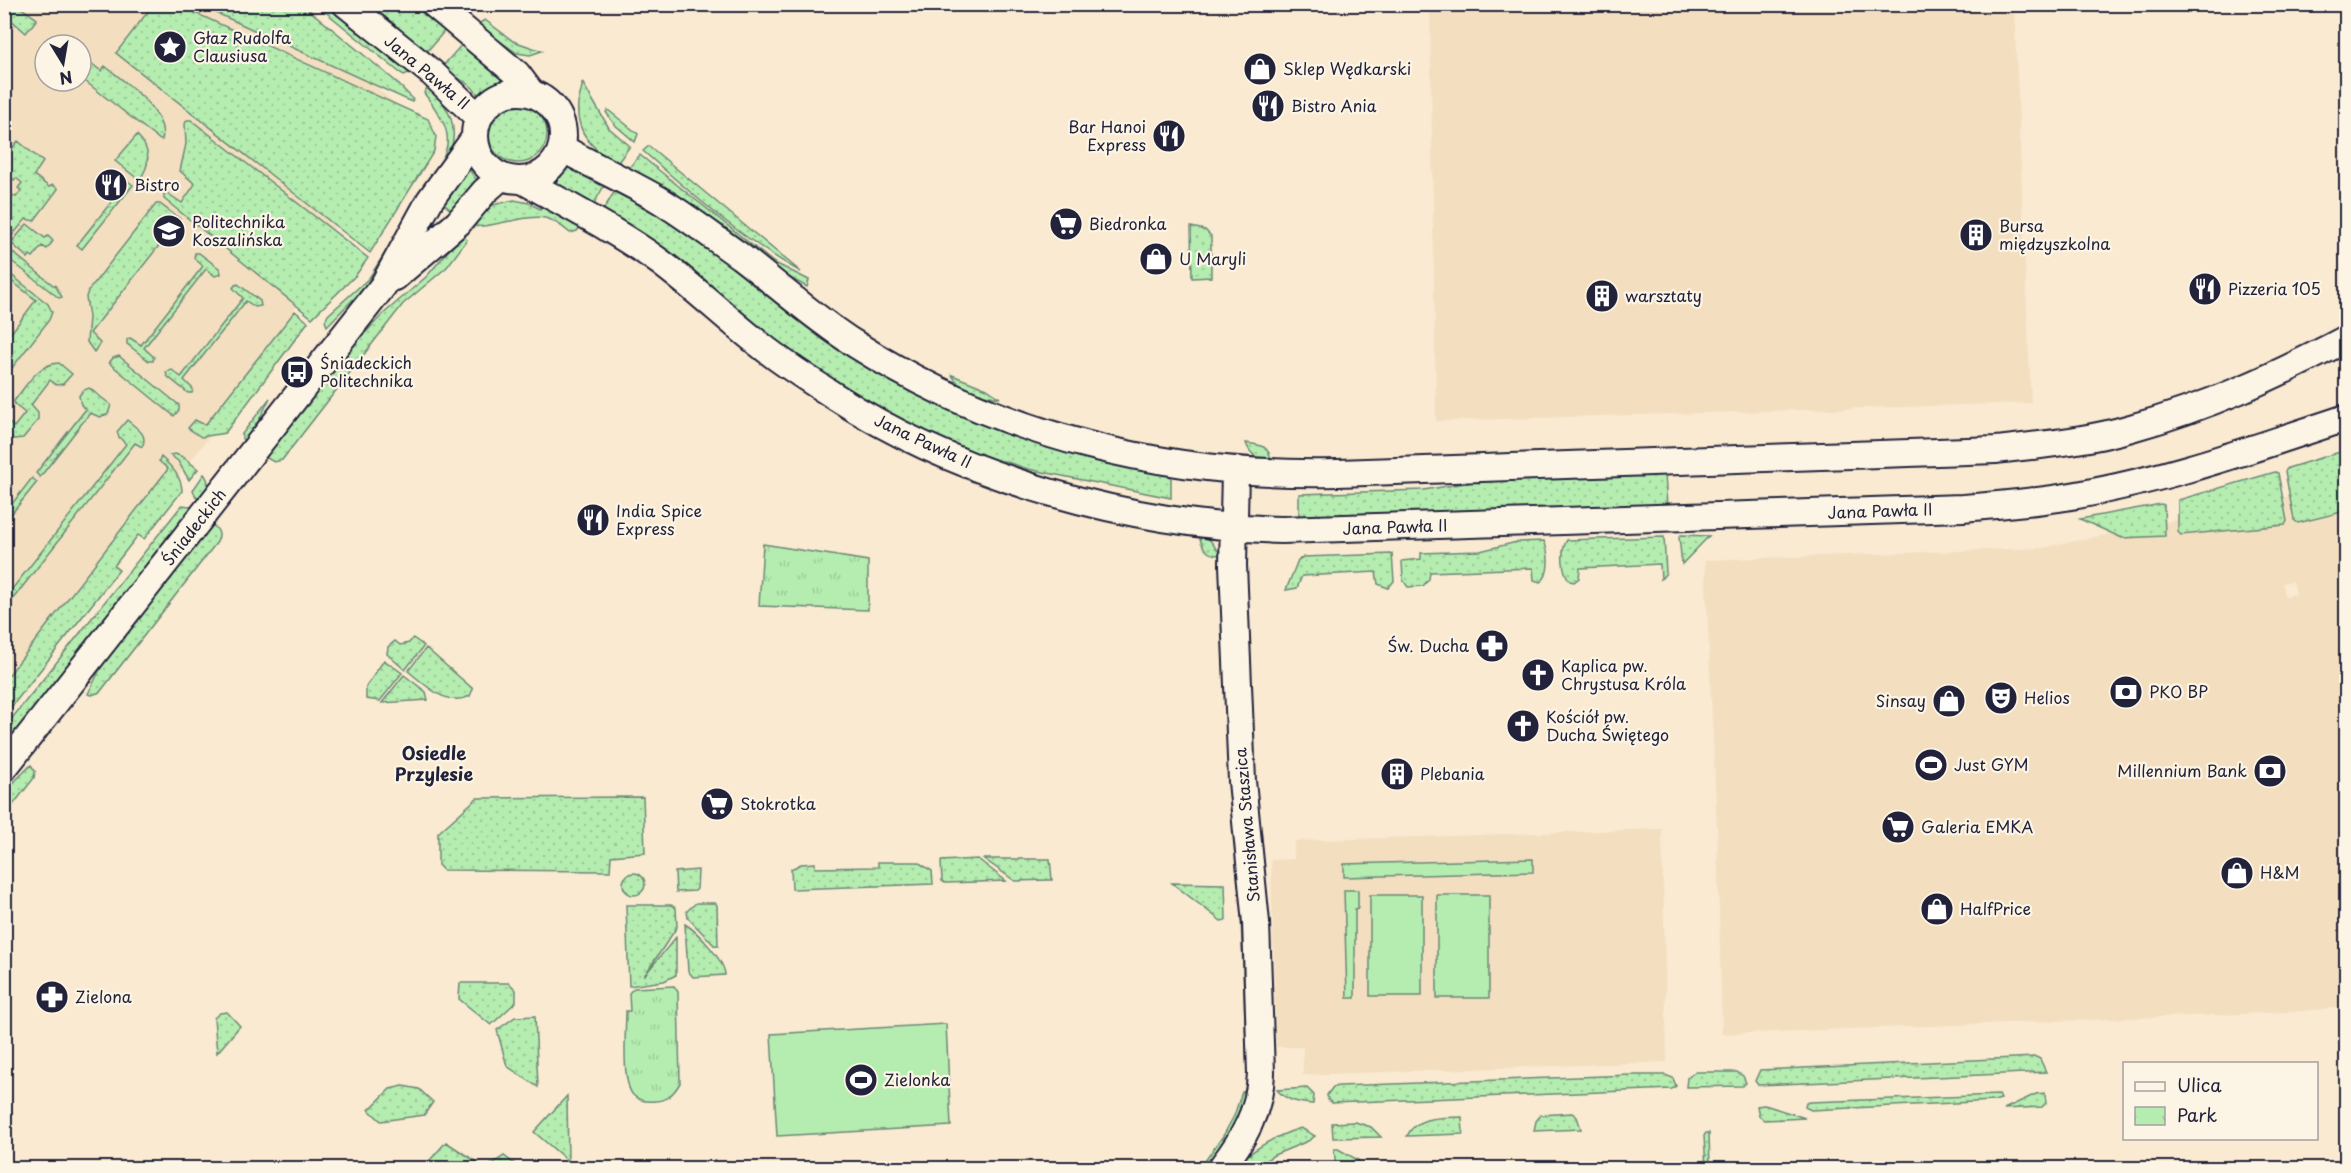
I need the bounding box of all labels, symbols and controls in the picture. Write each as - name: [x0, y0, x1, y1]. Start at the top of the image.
- place label: Głaz Rudolfa Clausiusa: [193, 25, 291, 67]
- street label: Jana Pawła II: [380, 28, 476, 114]
- place icon: Głaz Rudolfa Clausiusa: [152, 29, 188, 65]
- north arrow: [33, 33, 93, 93]
- shop icon: Sklep Wędkarski: [1242, 51, 1278, 87]
- place label: Sklep Wędkarski: [1283, 56, 1411, 80]
- text: N: [58, 66, 75, 92]
- restaurant icon: Bistro Ania: [1250, 88, 1286, 124]
- place label: Bistro Ania: [1291, 93, 1377, 117]
- place label: Bar Hanoi Express: [1068, 114, 1146, 156]
- restaurant icon: Bar Hanoi Express: [1151, 118, 1187, 154]
- restaurant icon: Bistro: [93, 167, 129, 203]
- place label: Bistro: [134, 172, 180, 196]
- supermarket icon: Biedronka: [1048, 206, 1084, 242]
- place label: Politechnika Koszalińska: [192, 209, 285, 251]
- place label: Biedronka: [1089, 211, 1167, 235]
- school or university icon: Politechnika Koszalińska: [151, 213, 187, 249]
- place label: Bursa międzyszkolna: [1999, 213, 2110, 255]
- building icon: Bursa międzyszkolna: [1958, 217, 1994, 253]
- shop icon: U Maryli: [1138, 241, 1174, 277]
- place label: U Maryli: [1179, 246, 1246, 270]
- restaurant icon: Pizzeria 105: [2187, 271, 2223, 307]
- place label: Pizzeria 105: [2228, 276, 2321, 300]
- building icon: warsztaty: [1584, 278, 1620, 314]
- place label: warsztaty: [1625, 283, 1702, 307]
- place label: Śniadeckich Politechnika: [320, 350, 413, 392]
- bus stop icon: Śniadeckich Politechnika: [279, 354, 315, 390]
- street label: Jana Pawła II: [871, 407, 976, 473]
- street label: Śniadeckich: [155, 483, 231, 570]
- street label: Jana Pawła II: [1827, 496, 1933, 524]
- place label: India Spice Express: [616, 498, 702, 540]
- restaurant icon: India Spice Express: [575, 502, 611, 538]
- street label: Jana Pawła II: [1342, 512, 1448, 540]
- pharmacy icon: Św. Ducha: [1474, 628, 1510, 664]
- place label: Św. Ducha: [1388, 633, 1469, 657]
- place label: Kaplica pw. Chrystusa Króla: [1561, 653, 1686, 695]
- church icon: Kaplica pw. Chrystusa Króla: [1520, 657, 1556, 693]
- bank icon: PKO BP: [2108, 674, 2144, 710]
- place label: PKO BP: [2149, 679, 2208, 703]
- theatre icon: Helios: [1983, 680, 2019, 716]
- shop icon: Sinsay: [1931, 683, 1967, 719]
- place label: Helios: [2024, 685, 2070, 709]
- place label: Sinsay: [1876, 688, 1926, 712]
- place label: Kościół pw. Ducha Świętego: [1546, 704, 1669, 746]
- church icon: Kościół pw. Ducha Świętego: [1505, 708, 1541, 744]
- district label: Osiedle Przylesie: [395, 739, 473, 787]
- street label: Stanisława Staszica: [1227, 747, 1265, 903]
- sports icon: Just GYM: [1913, 747, 1949, 783]
- place label: Just GYM: [1954, 752, 2028, 776]
- bank icon: Millennium Bank: [2252, 753, 2288, 789]
- building icon: Plebania: [1379, 756, 1415, 792]
- place label: Millennium Bank: [2117, 758, 2247, 782]
- place label: Plebania: [1420, 761, 1485, 785]
- supermarket icon: Stokrotka: [699, 786, 735, 822]
- place label: Stokrotka: [740, 791, 816, 815]
- supermarket icon: Galeria EMKA: [1880, 809, 1916, 845]
- place label: Galeria EMKA: [1921, 814, 2033, 838]
- shop icon: H&M: [2219, 855, 2255, 891]
- place label: H&M: [2260, 860, 2300, 884]
- shop icon: HalfPrice: [1919, 891, 1955, 927]
- place label: HalfPrice: [1960, 896, 2031, 920]
- pharmacy icon: Zielona: [34, 979, 70, 1015]
- place label: Zielona: [75, 984, 132, 1008]
- sports icon: Zielonka: [843, 1062, 879, 1098]
- legend: [2123, 1062, 2318, 1140]
- place label: Zielonka: [884, 1067, 950, 1091]
- text: Ulica: [2177, 1071, 2222, 1098]
- text: Park: [2177, 1101, 2217, 1128]

